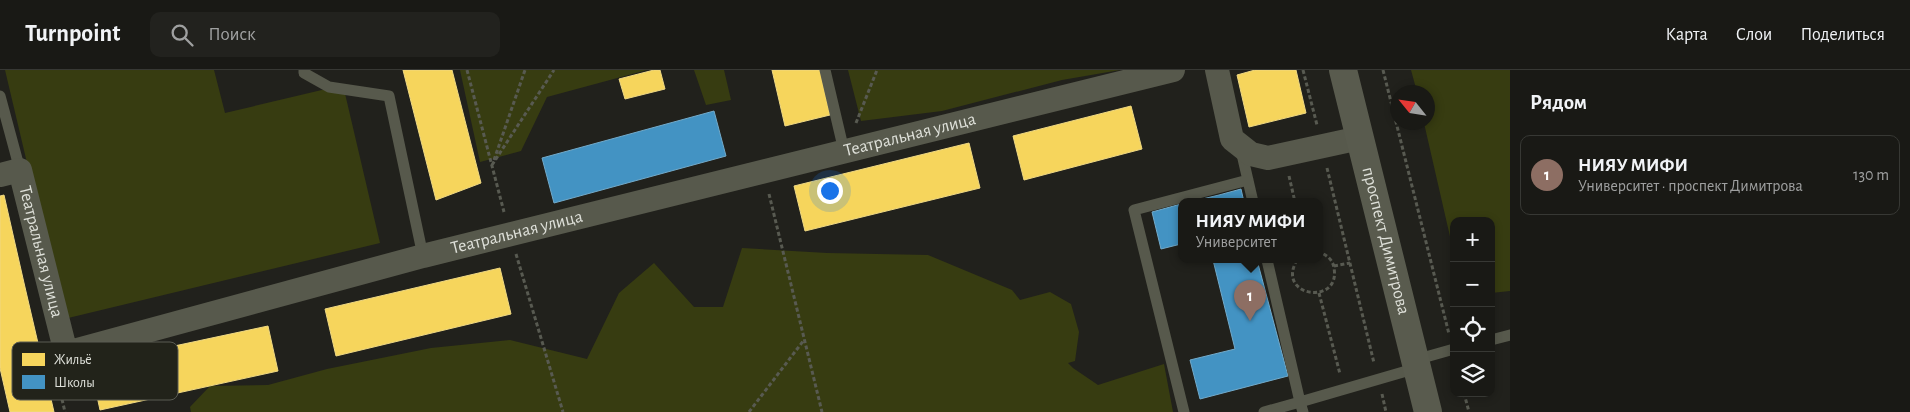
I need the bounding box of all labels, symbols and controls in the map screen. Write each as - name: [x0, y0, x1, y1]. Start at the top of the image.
- search box: [150, 12, 500, 57]
- icon: search: [168, 21, 196, 49]
- text: Turnpoint: [25, 22, 120, 46]
- text: Поиск: [208, 25, 256, 44]
- text: Карта: [1666, 26, 1708, 44]
- text: Слои: [1736, 26, 1772, 44]
- text: Поделиться: [1800, 26, 1885, 44]
- north arrow: [1390, 85, 1435, 130]
- text: Рядом: [1530, 92, 1587, 113]
- street label: Театральная улица: [842, 110, 978, 160]
- text: НИЯУ МИФИ: [1578, 156, 1688, 175]
- street label: проспект Димитрова: [1358, 165, 1412, 317]
- text: 1: [1544, 167, 1550, 183]
- text: 130 m: [1853, 167, 1889, 183]
- your location: [817, 178, 843, 204]
- text: Университет · проспект Димитрова: [1578, 178, 1803, 194]
- street label: Театральная улица: [15, 184, 66, 320]
- popup: [1178, 198, 1323, 263]
- street label: Театральная улица: [449, 208, 585, 258]
- text: НИЯУ МИФИ: [1195, 212, 1306, 231]
- map controls: [1450, 217, 1495, 397]
- button: +: [1450, 217, 1495, 262]
- text: Университет: [1195, 234, 1277, 250]
- button: −: [1450, 262, 1495, 307]
- pin: 1: [1234, 280, 1266, 321]
- button: locate: [1450, 307, 1495, 352]
- legend: [12, 342, 178, 400]
- button: layers: [1450, 352, 1495, 397]
- text: Жильё: [54, 353, 92, 367]
- text: Школы: [54, 376, 95, 390]

